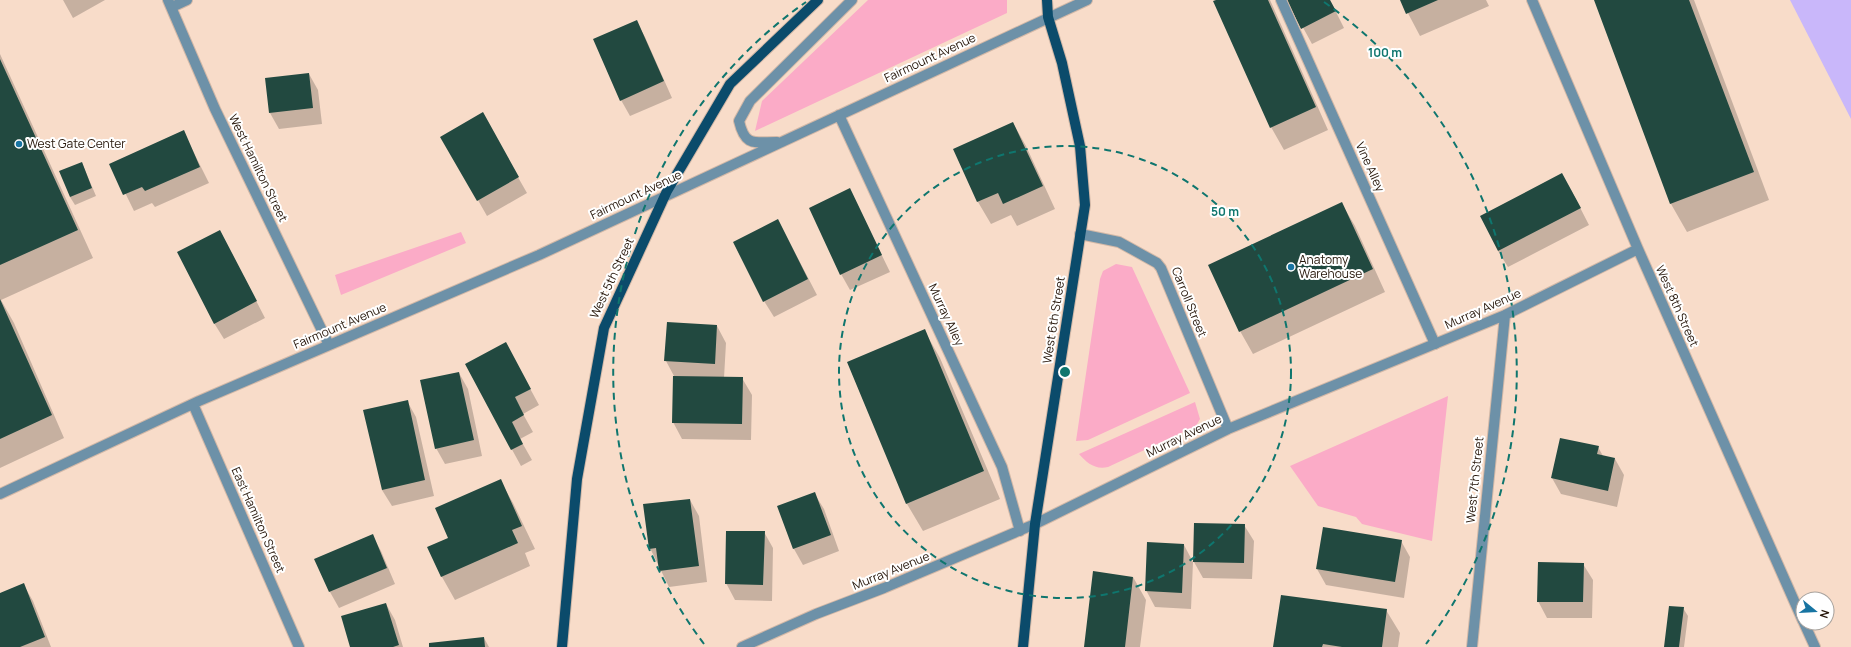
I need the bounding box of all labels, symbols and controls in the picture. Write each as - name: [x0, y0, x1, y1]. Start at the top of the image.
- street label: Fairmount Avenue: [881, 29, 978, 86]
- text: 100 m: [1368, 44, 1402, 61]
- street label: West Hamilton Street: [225, 111, 292, 225]
- place label: West Gate Center: [27, 135, 126, 152]
- marker: West Gate Center: [14, 139, 24, 149]
- street label: Vine Alley: [1352, 139, 1389, 195]
- street label: Fairmount Avenue: [587, 166, 684, 223]
- text: 50 m: [1211, 203, 1239, 220]
- street label: West 5th Street: [585, 234, 638, 321]
- place label: Anatomy Warehouse: [1299, 251, 1362, 282]
- marker: Anatomy Warehouse: [1286, 262, 1296, 272]
- street label: West 8th Street: [1652, 262, 1703, 349]
- street label: Carroll Street: [1168, 264, 1211, 340]
- street label: West 6th Street: [1038, 275, 1069, 365]
- street label: Murray Alley: [925, 281, 969, 349]
- street label: Murray Avenue: [1442, 284, 1524, 333]
- street label: Fairmount Avenue: [291, 298, 389, 353]
- centre of rings: [1058, 365, 1072, 379]
- street label: Murray Avenue: [1143, 410, 1224, 461]
- street label: West 7th Street: [1462, 436, 1488, 524]
- street label: East Hamilton Street: [227, 464, 290, 576]
- street label: Murray Avenue: [850, 547, 932, 594]
- north arrow: [1795, 591, 1835, 631]
- text: N: [1817, 608, 1833, 620]

